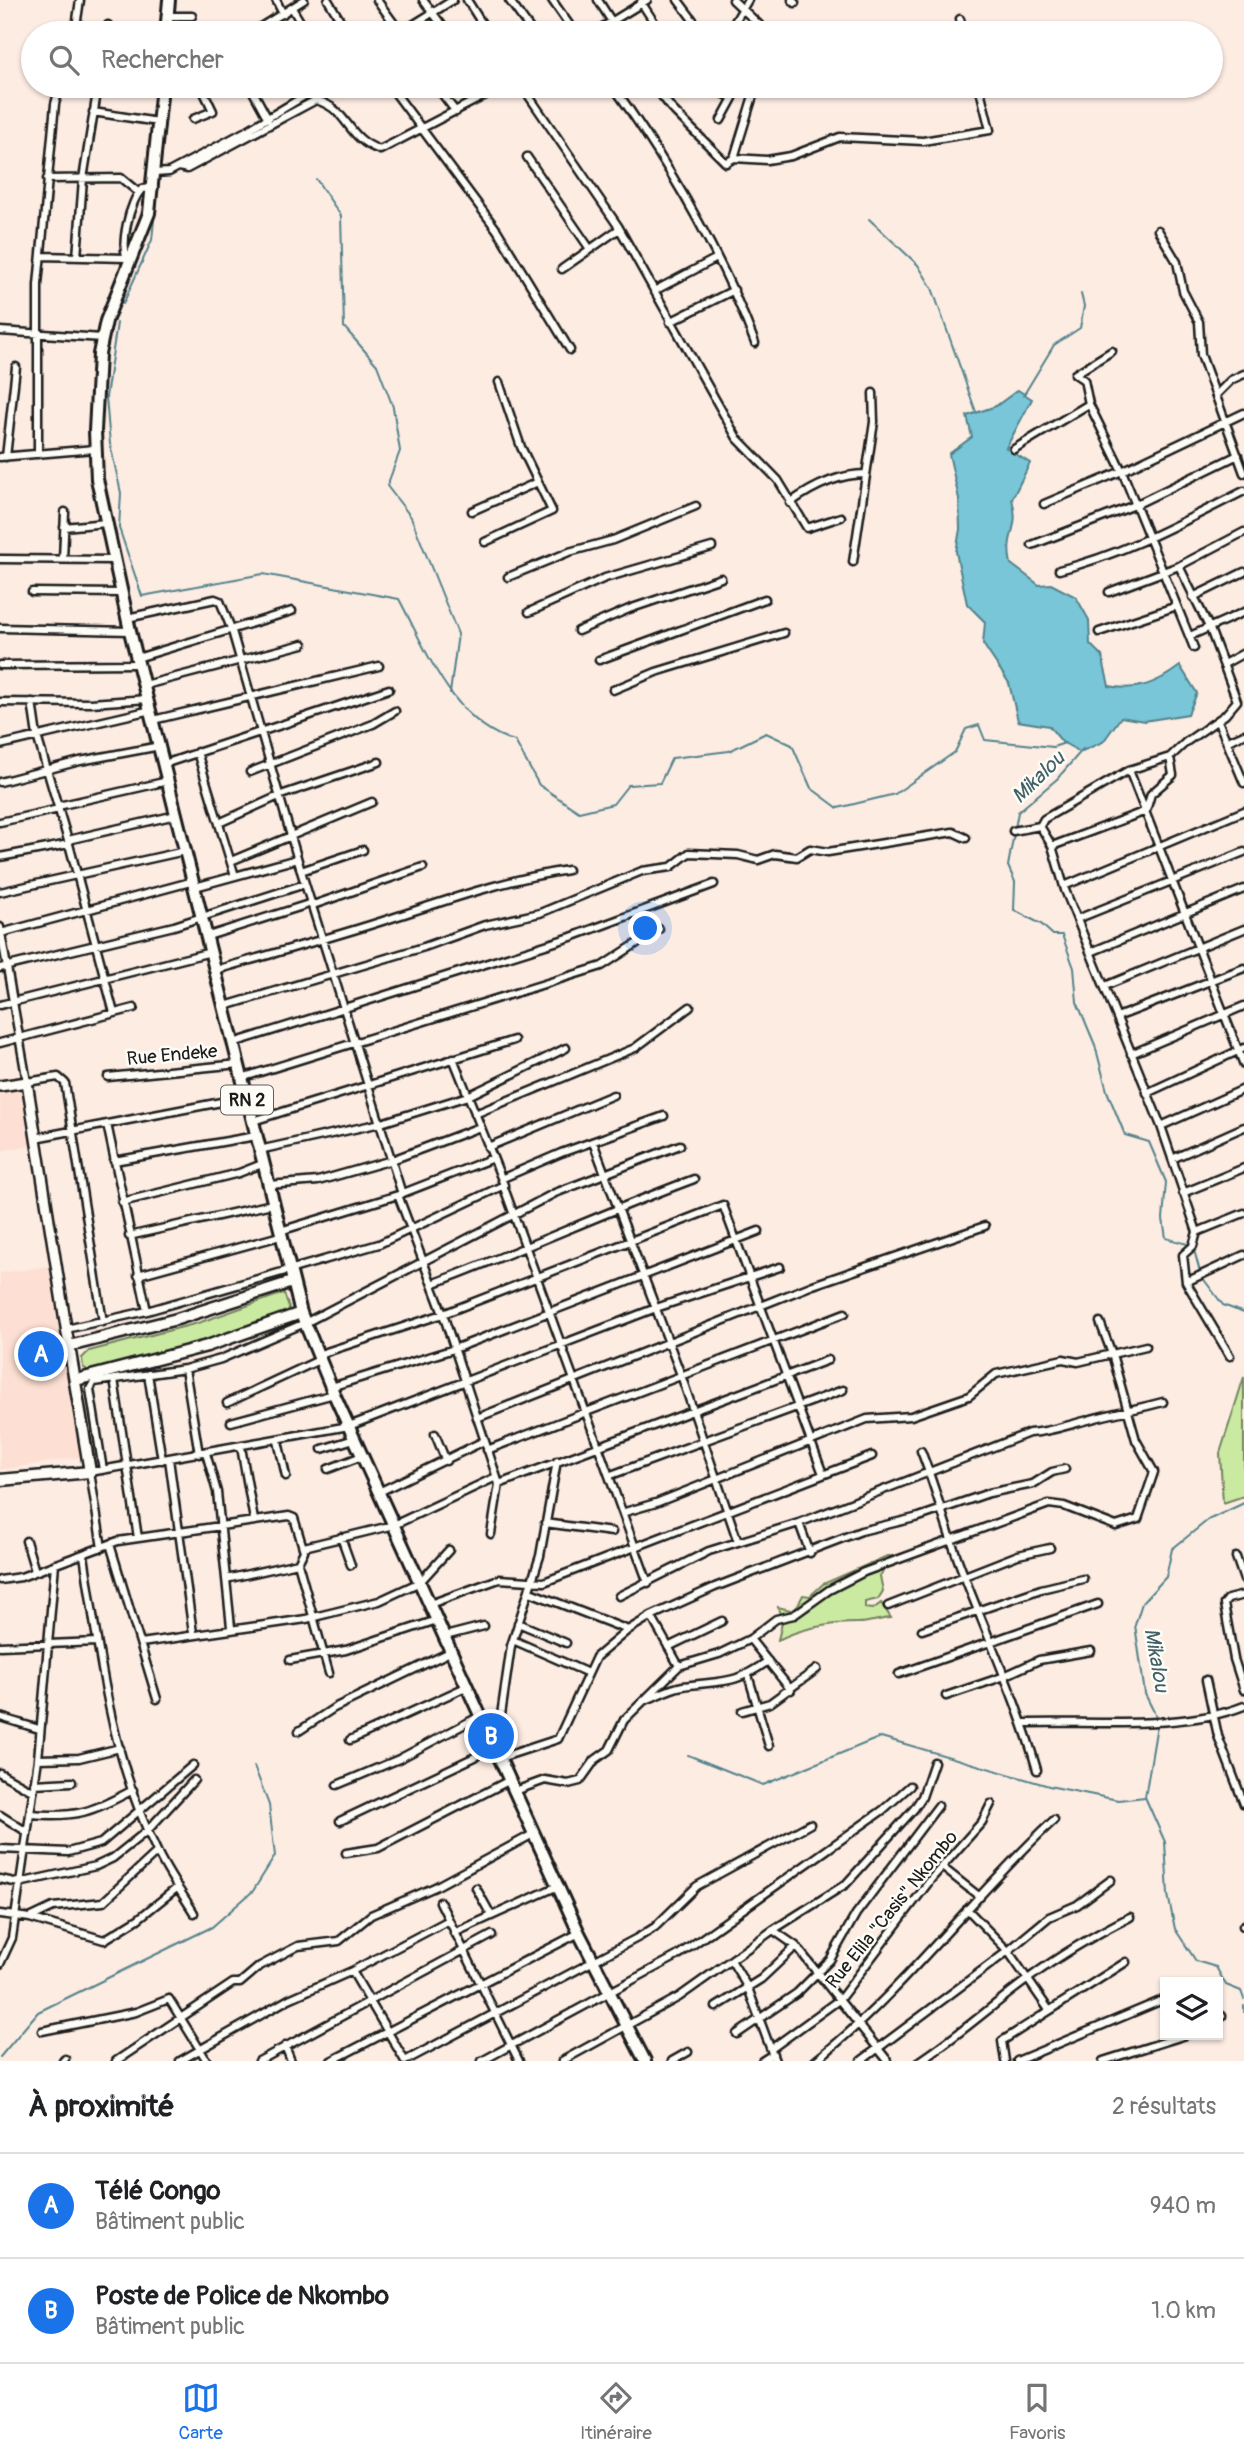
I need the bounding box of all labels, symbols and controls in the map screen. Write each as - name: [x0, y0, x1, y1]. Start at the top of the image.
- search box: [21, 21, 1223, 98]
- icon: search: [45, 41, 83, 79]
- text: Rechercher: [101, 44, 224, 76]
- water label: Mikalou: [1006, 744, 1072, 809]
- your location: [628, 911, 662, 945]
- street label: Rue Endeke: [126, 1039, 219, 1071]
- road number: RN 2: [221, 1086, 273, 1114]
- pin: A: [18, 1328, 64, 1380]
- water label: Mikalou: [1138, 1626, 1176, 1695]
- pin: B: [468, 1710, 514, 1762]
- street label: Rue Elila "Casis" Nkombo: [821, 1826, 963, 1994]
- map controls: [1160, 1977, 1223, 2040]
- button: layers: [1160, 1977, 1223, 2040]
- text: À proximité: [28, 2088, 174, 2125]
- text: 2 résultats: [1112, 2092, 1216, 2121]
- text: Télé Congo: [95, 2175, 220, 2207]
- text: A: [44, 2191, 58, 2220]
- text: 940 m: [1150, 2191, 1216, 2220]
- text: Bâtiment public: [95, 2207, 245, 2236]
- text: Poste de Police de Nkombo: [95, 2280, 389, 2312]
- text: B: [44, 2296, 58, 2325]
- text: 1.0 km: [1151, 2296, 1216, 2325]
- text: Bâtiment public: [95, 2312, 245, 2341]
- tab: Carte: [179, 2379, 223, 2445]
- tab: Itinéraire: [580, 2379, 652, 2445]
- tab: Favoris: [1009, 2379, 1065, 2445]

